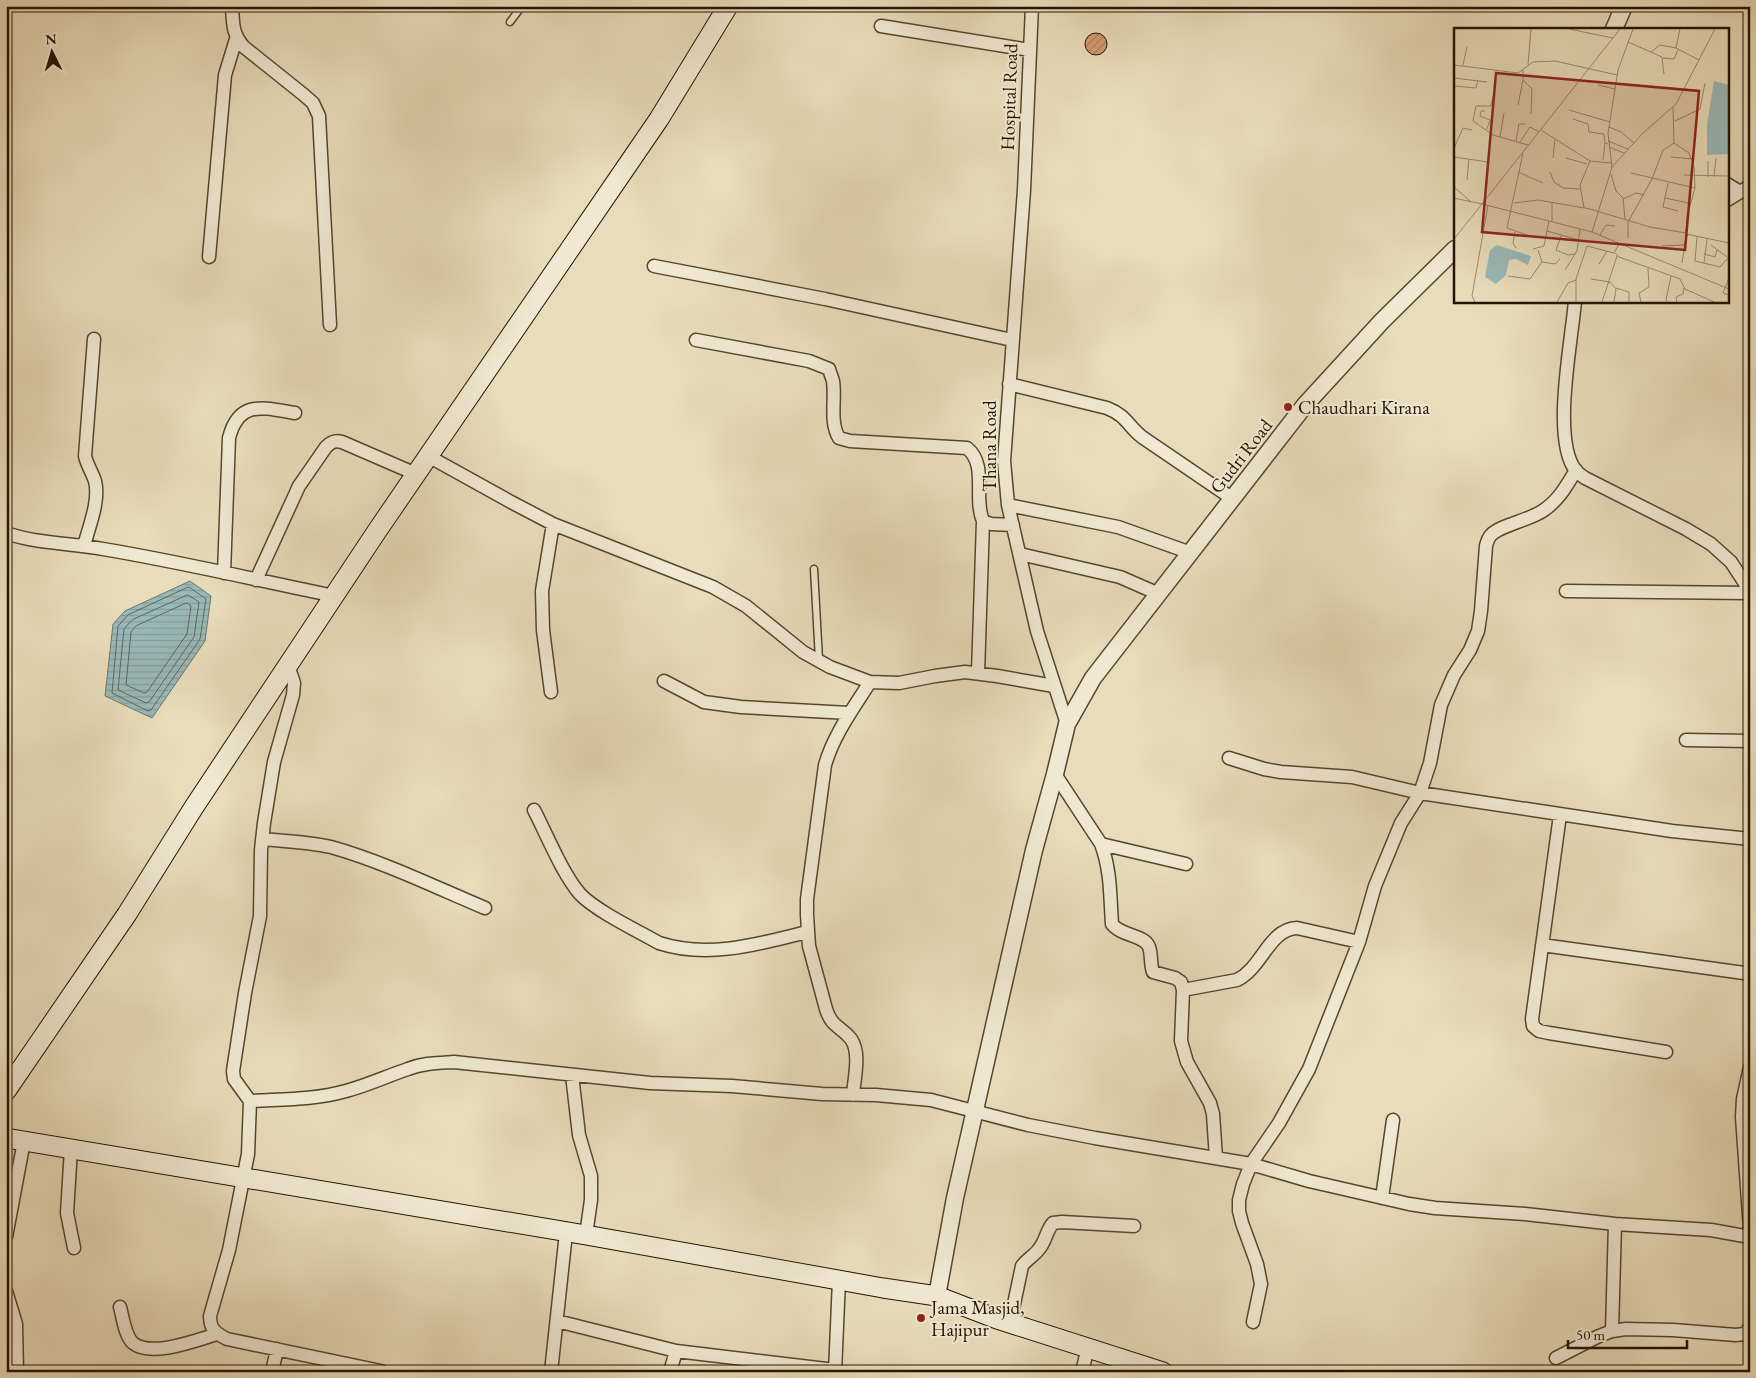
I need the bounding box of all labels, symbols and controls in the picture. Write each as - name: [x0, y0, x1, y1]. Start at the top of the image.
- north arrow: [28, 28, 78, 78]
- inset map: [1454, 28, 1728, 302]
- text: N: [44, 30, 58, 49]
- street label: Hospital Road: [995, 43, 1023, 151]
- place label: Chaudhari Kirana: [1298, 395, 1430, 420]
- street label: Thana Road: [977, 400, 1002, 492]
- marker: Chaudhari Kirana: [1282, 401, 1294, 413]
- street label: Gudri Road: [1204, 413, 1278, 498]
- place label: Jama Masjid, Hajipur: [929, 1295, 1025, 1342]
- marker: Jama Masjid, Hajipur: [915, 1312, 927, 1324]
- scale bar: [1568, 1318, 1687, 1350]
- text: 50 m: [1576, 1325, 1605, 1344]

